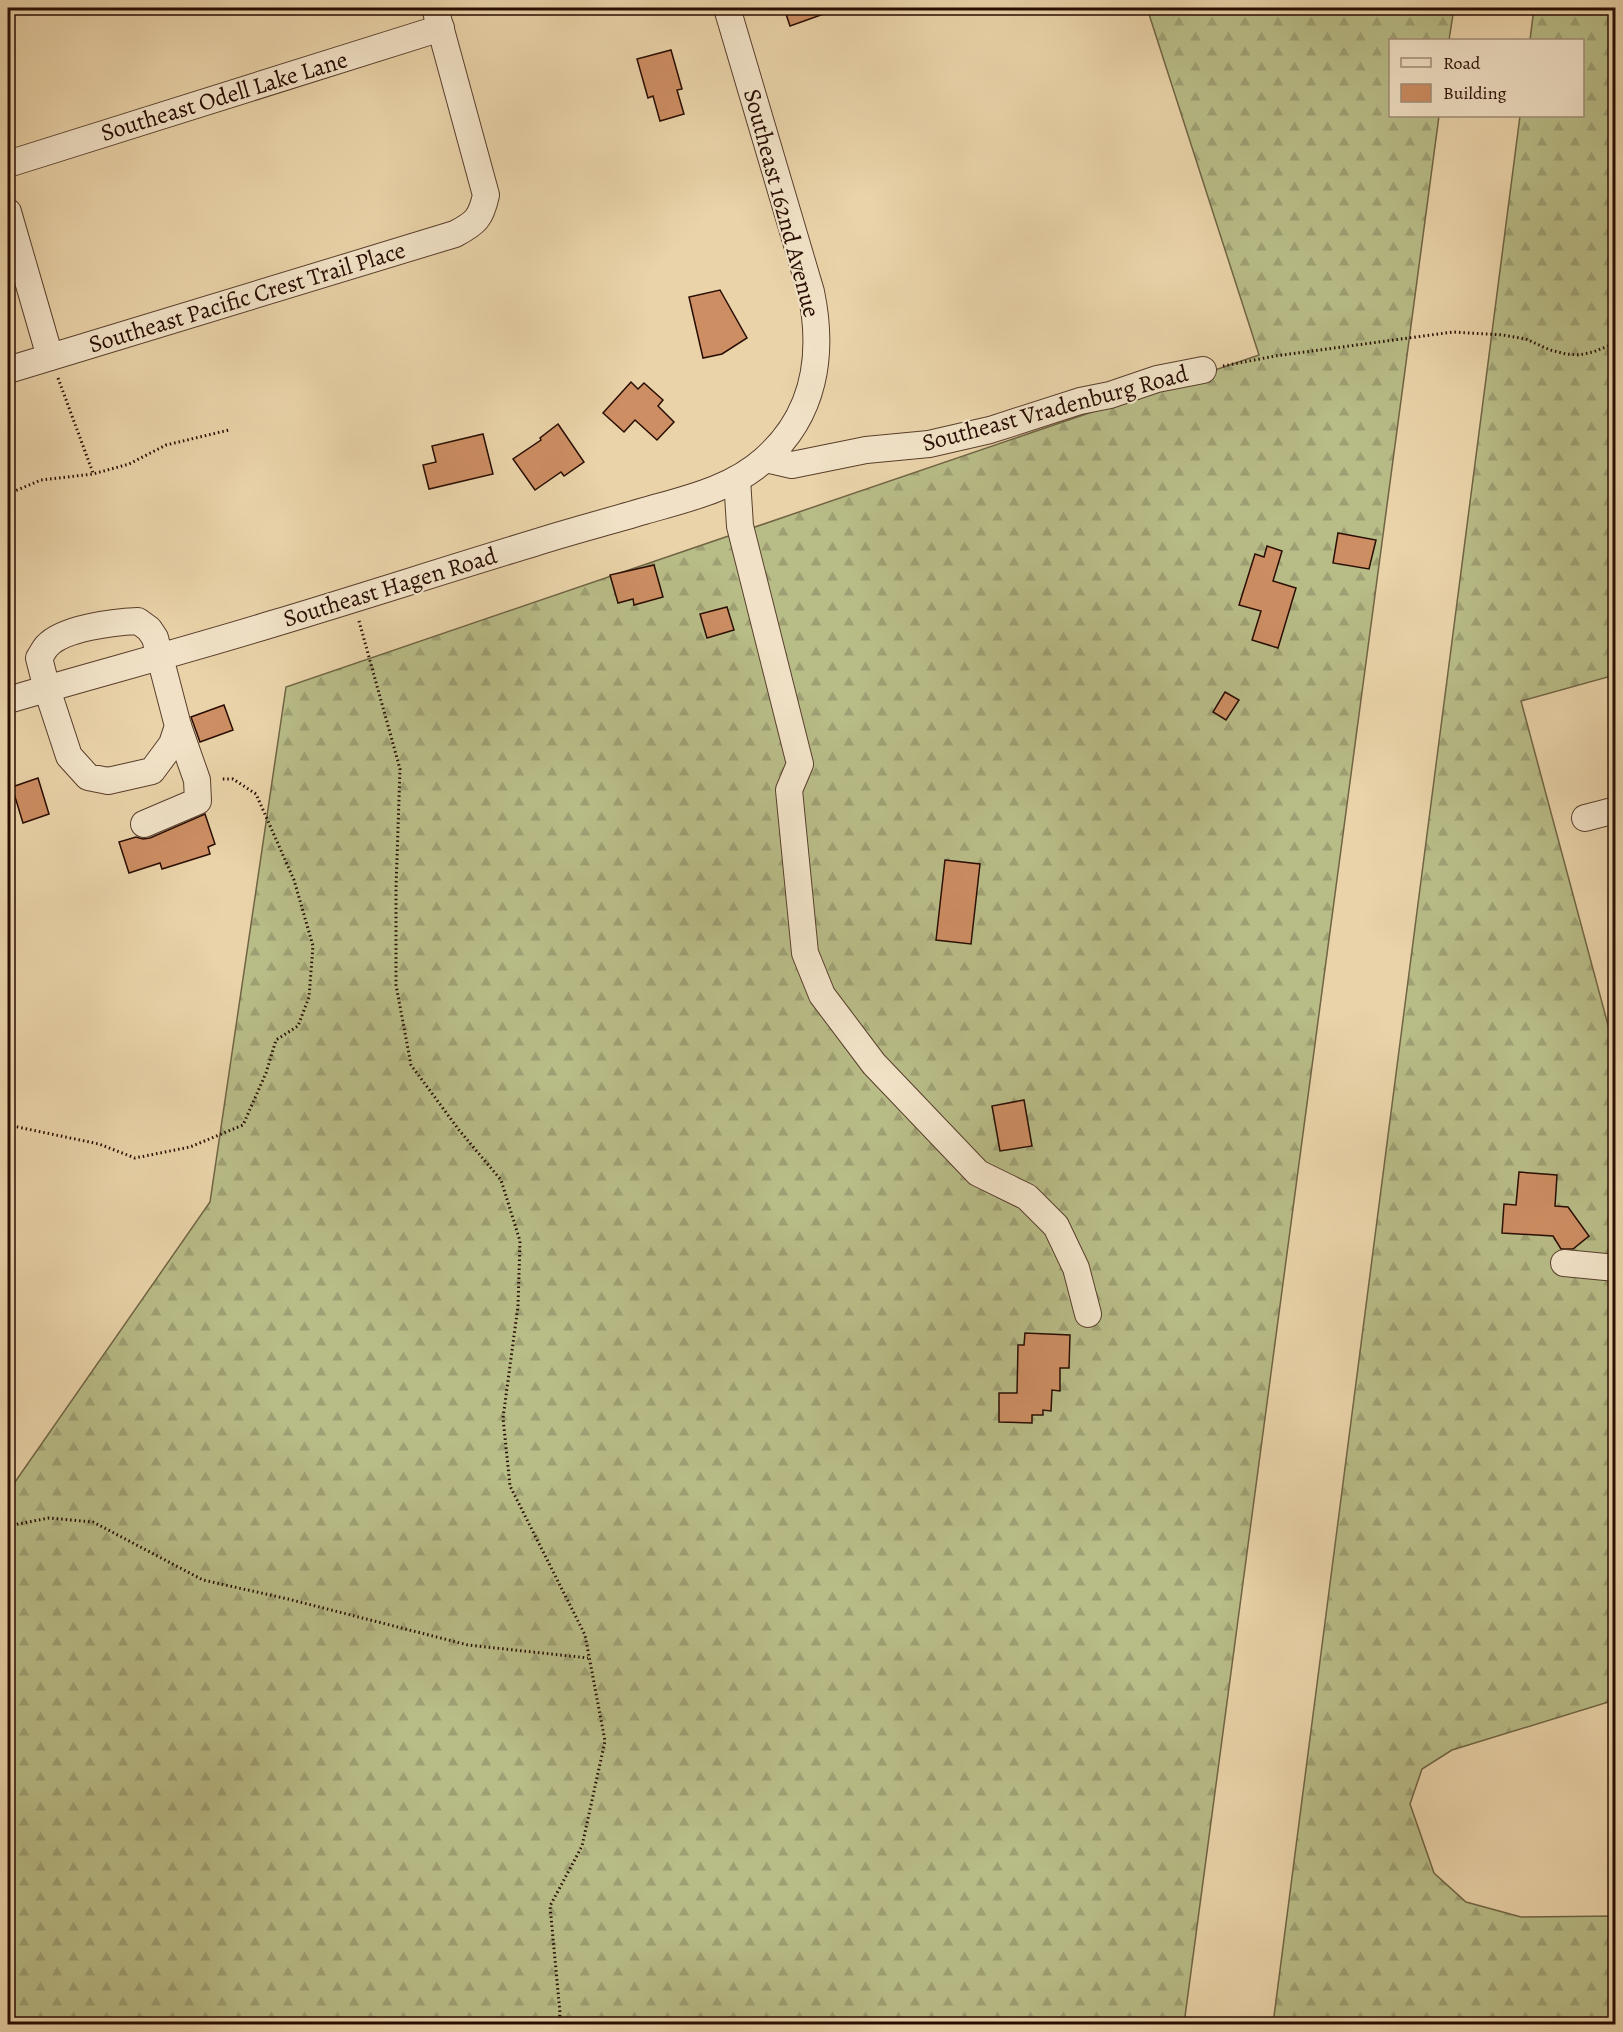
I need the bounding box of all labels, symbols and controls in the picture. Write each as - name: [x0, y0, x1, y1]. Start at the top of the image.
- legend: [1389, 39, 1584, 117]
- street label: Southeast Odell Lake Lane: [97, 43, 351, 149]
- text: Road: [1443, 51, 1481, 75]
- text: Building: [1443, 81, 1507, 105]
- street label: Southeast 162nd Avenue: [736, 85, 828, 321]
- street label: Southeast Pacific Crest Trail Place: [85, 234, 409, 360]
- street label: Southeast Vradenburg Road: [919, 357, 1192, 459]
- street label: Southeast Hagen Road: [279, 539, 501, 635]

